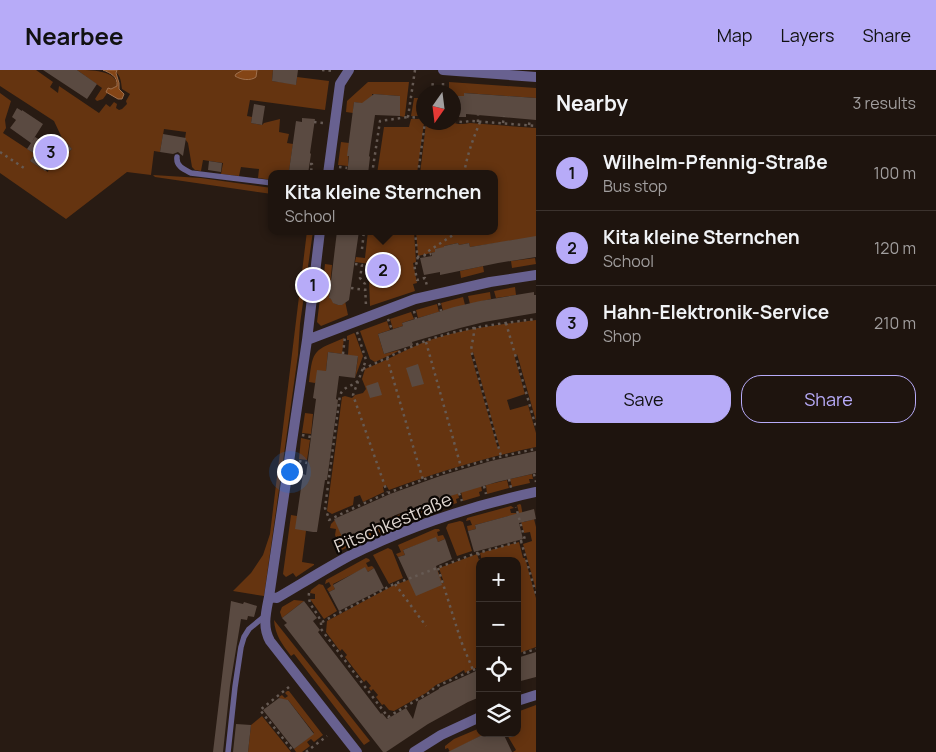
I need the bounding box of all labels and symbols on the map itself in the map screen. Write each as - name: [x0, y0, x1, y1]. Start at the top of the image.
- north arrow: [416, 85, 461, 130]
- pin: 3: [35, 133, 67, 171]
- pin: 2: [367, 251, 399, 289]
- pin: 1: [297, 266, 329, 304]
- your location: [277, 459, 303, 485]
- street label: Pitschkestraße: [330, 486, 455, 558]

